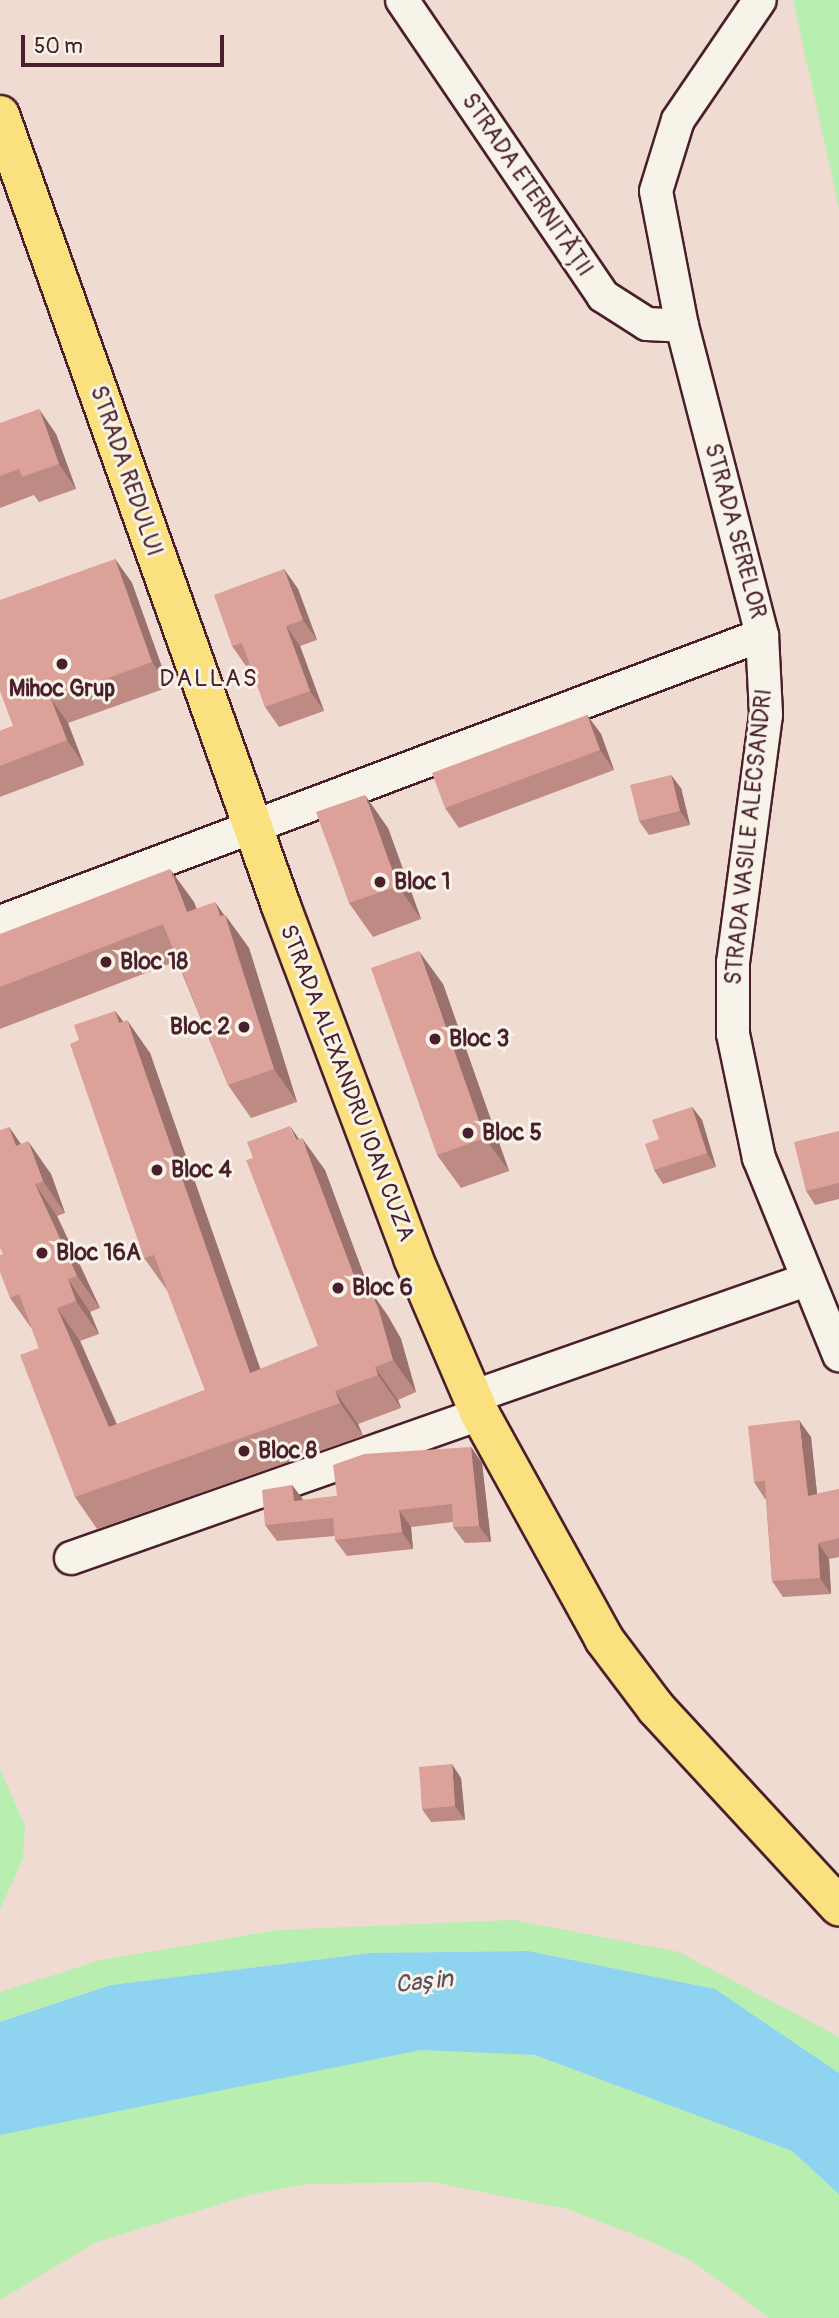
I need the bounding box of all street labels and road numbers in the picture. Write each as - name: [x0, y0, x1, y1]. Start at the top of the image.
- street label: STRADA ETERNITĂȚII: [455, 88, 599, 282]
- street label: STRADA REDULUI: [84, 382, 168, 560]
- street label: STRADA SERELOR: [698, 440, 772, 622]
- street label: STRADA VASILE ALECSANDRI: [720, 688, 778, 986]
- street label: STRADA ALEXANDRU IOAN CUZA: [274, 921, 420, 1245]

